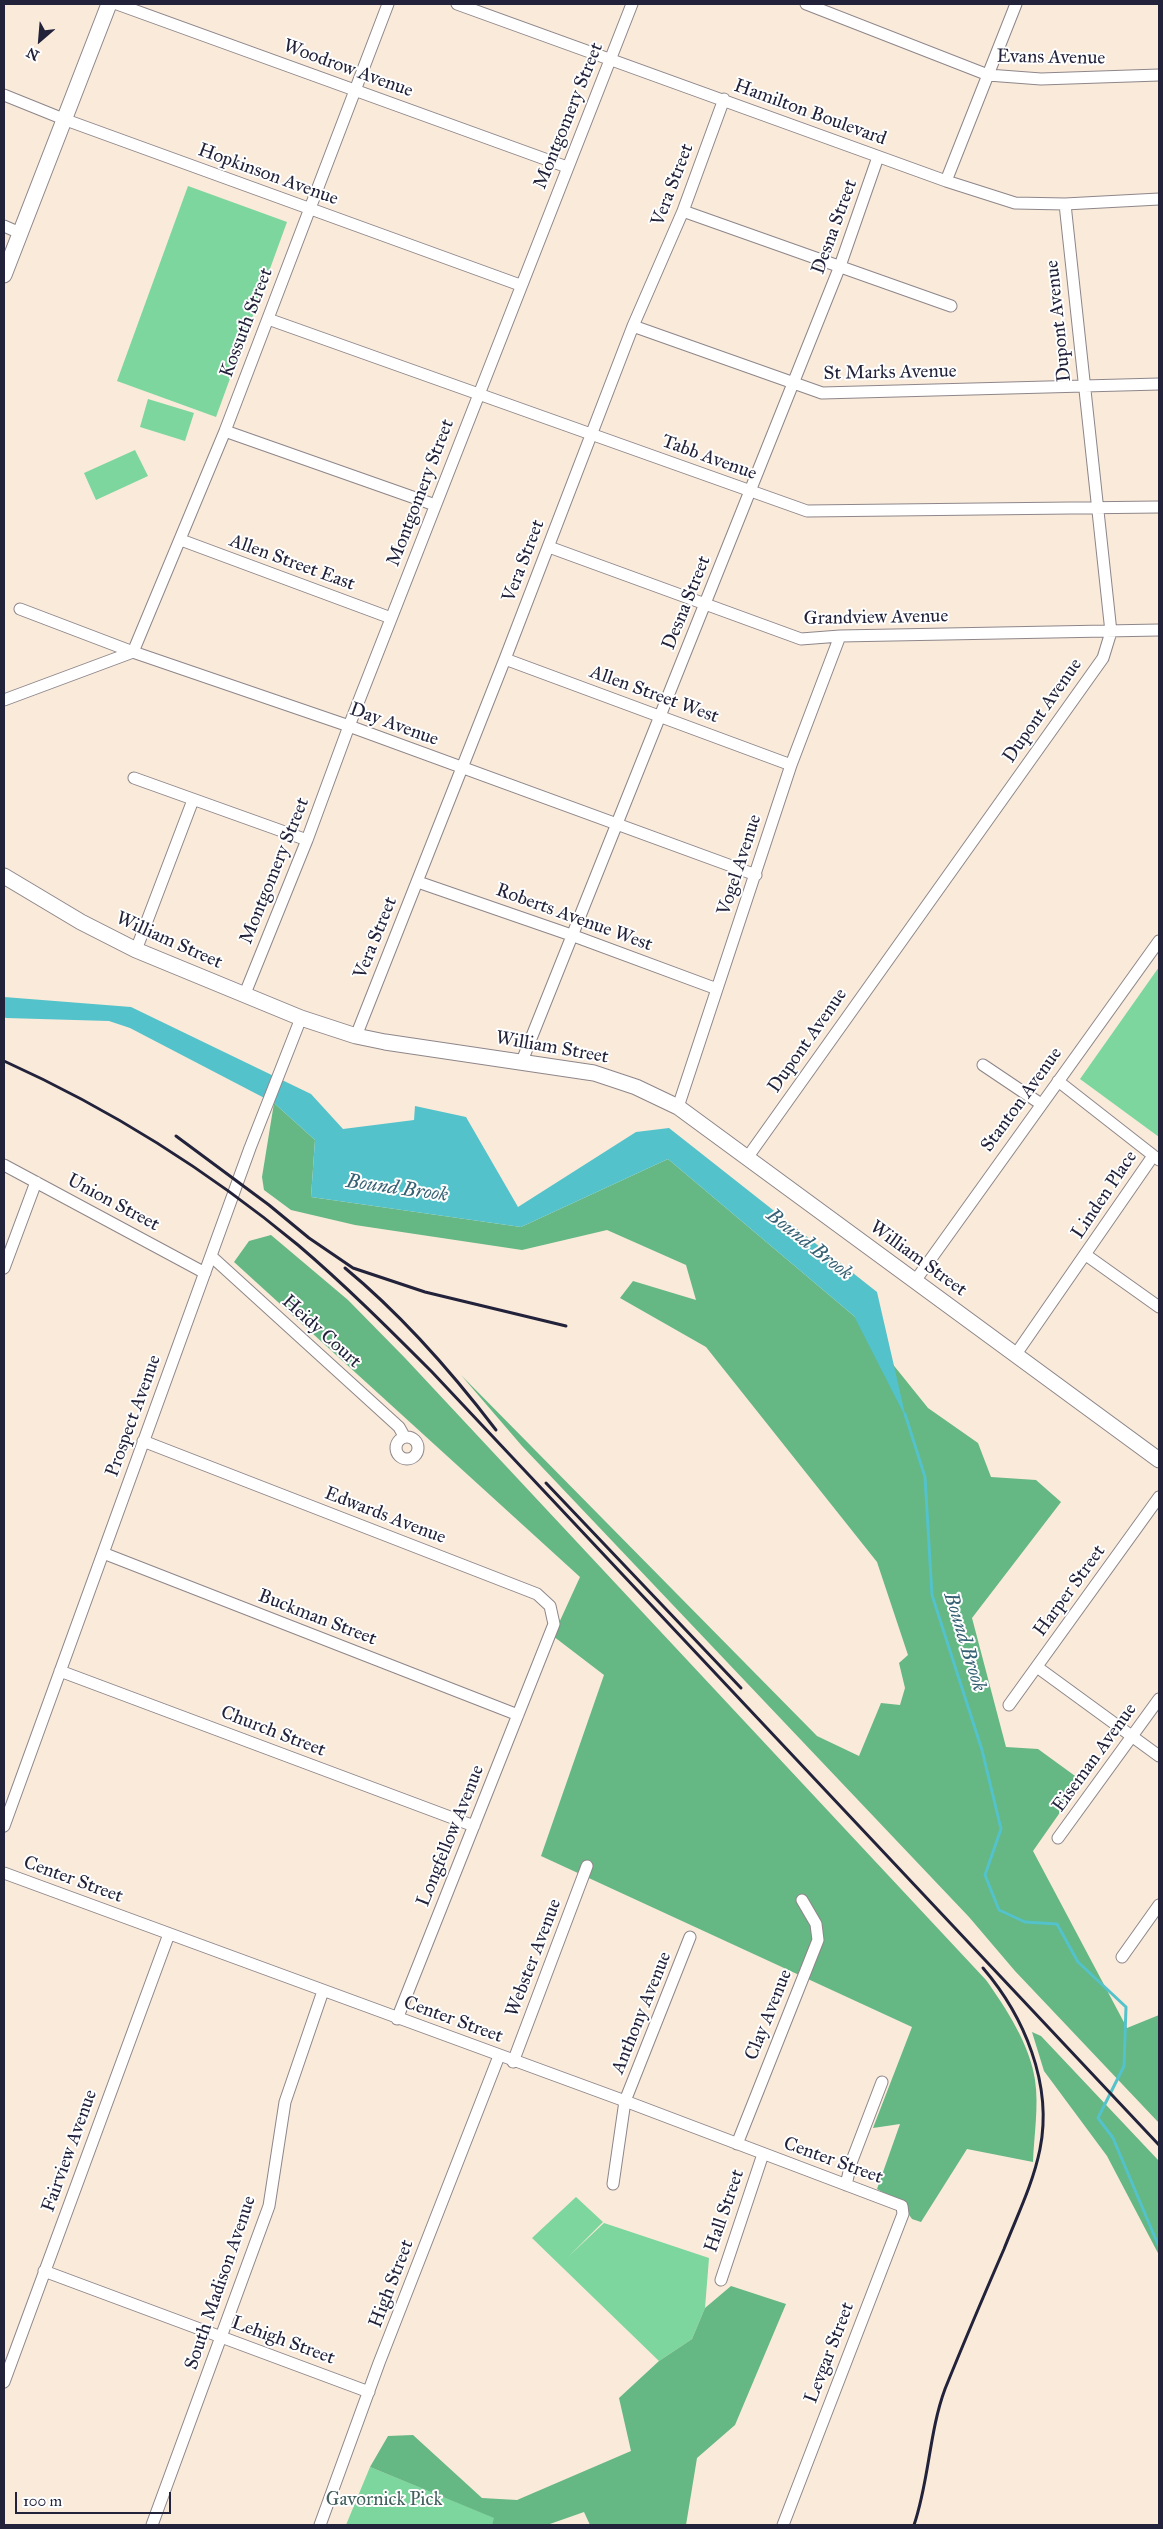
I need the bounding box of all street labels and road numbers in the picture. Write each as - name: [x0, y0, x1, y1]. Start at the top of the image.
- street label: Woodrow Avenue: [280, 35, 416, 103]
- street label: Montgomery Street: [529, 40, 609, 192]
- street label: Evans Avenue: [996, 46, 1106, 70]
- street label: Hamilton Boulevard: [731, 75, 889, 151]
- street label: Hopkinson Avenue: [195, 139, 341, 211]
- street label: Vera Street: [647, 141, 699, 229]
- street label: Desna Street: [807, 176, 863, 278]
- street label: Dupont Avenue: [1041, 259, 1077, 383]
- street label: Kossuth Street: [216, 265, 278, 381]
- street label: St Marks Avenue: [823, 360, 957, 386]
- street label: Montgomery Street: [382, 416, 460, 570]
- street label: Tabb Avenue: [658, 430, 760, 486]
- street label: Vera Street: [498, 517, 550, 605]
- street label: Allen Street East: [226, 530, 358, 596]
- street label: Desna Street: [658, 553, 716, 653]
- street label: Grandview Avenue: [804, 605, 948, 631]
- street label: Dupont Avenue: [999, 654, 1087, 768]
- street label: Allen Street West: [586, 661, 722, 729]
- street label: Day Avenue: [346, 698, 442, 752]
- street label: Montgomery Street: [235, 795, 315, 947]
- street label: Vogel Avenue: [713, 812, 767, 918]
- street label: Roberts Avenue West: [493, 879, 655, 957]
- street label: Vera Street: [349, 894, 403, 982]
- street label: William Street: [112, 907, 226, 975]
- street label: Dupont Avenue: [764, 984, 852, 1098]
- street label: William Street: [494, 1027, 610, 1069]
- street label: Stanton Avenue: [976, 1043, 1068, 1157]
- street label: Linden Place: [1067, 1147, 1143, 1243]
- street label: Union Street: [63, 1169, 163, 1237]
- street label: William Street: [865, 1216, 971, 1302]
- street label: Heidy Court: [277, 1291, 365, 1373]
- street label: Prospect Avenue: [101, 1352, 167, 1480]
- street label: Edwards Avenue: [321, 1482, 449, 1550]
- street label: Harper Street: [1029, 1541, 1111, 1641]
- street label: Buckman Street: [255, 1585, 379, 1651]
- street label: Eiseman Avenue: [1048, 1699, 1142, 1817]
- street label: Church Street: [217, 1702, 329, 1762]
- street label: Longfellow Avenue: [412, 1762, 490, 1910]
- street label: Center Street: [20, 1851, 126, 1909]
- street label: Webster Avenue: [501, 1896, 567, 2020]
- street label: Anthony Avenue: [607, 1949, 677, 2077]
- street label: Clay Avenue: [740, 1966, 798, 2064]
- street label: Center Street: [400, 1991, 506, 2049]
- street label: Fairview Avenue: [37, 2087, 103, 2215]
- street label: Center Street: [780, 2132, 886, 2190]
- street label: Hall Street: [700, 2167, 750, 2255]
- street label: South Madison Avenue: [180, 2193, 262, 2373]
- street label: High Street: [365, 2237, 419, 2331]
- street label: Levgar Street: [800, 2299, 860, 2407]
- street label: Lehigh Street: [228, 2312, 338, 2370]

